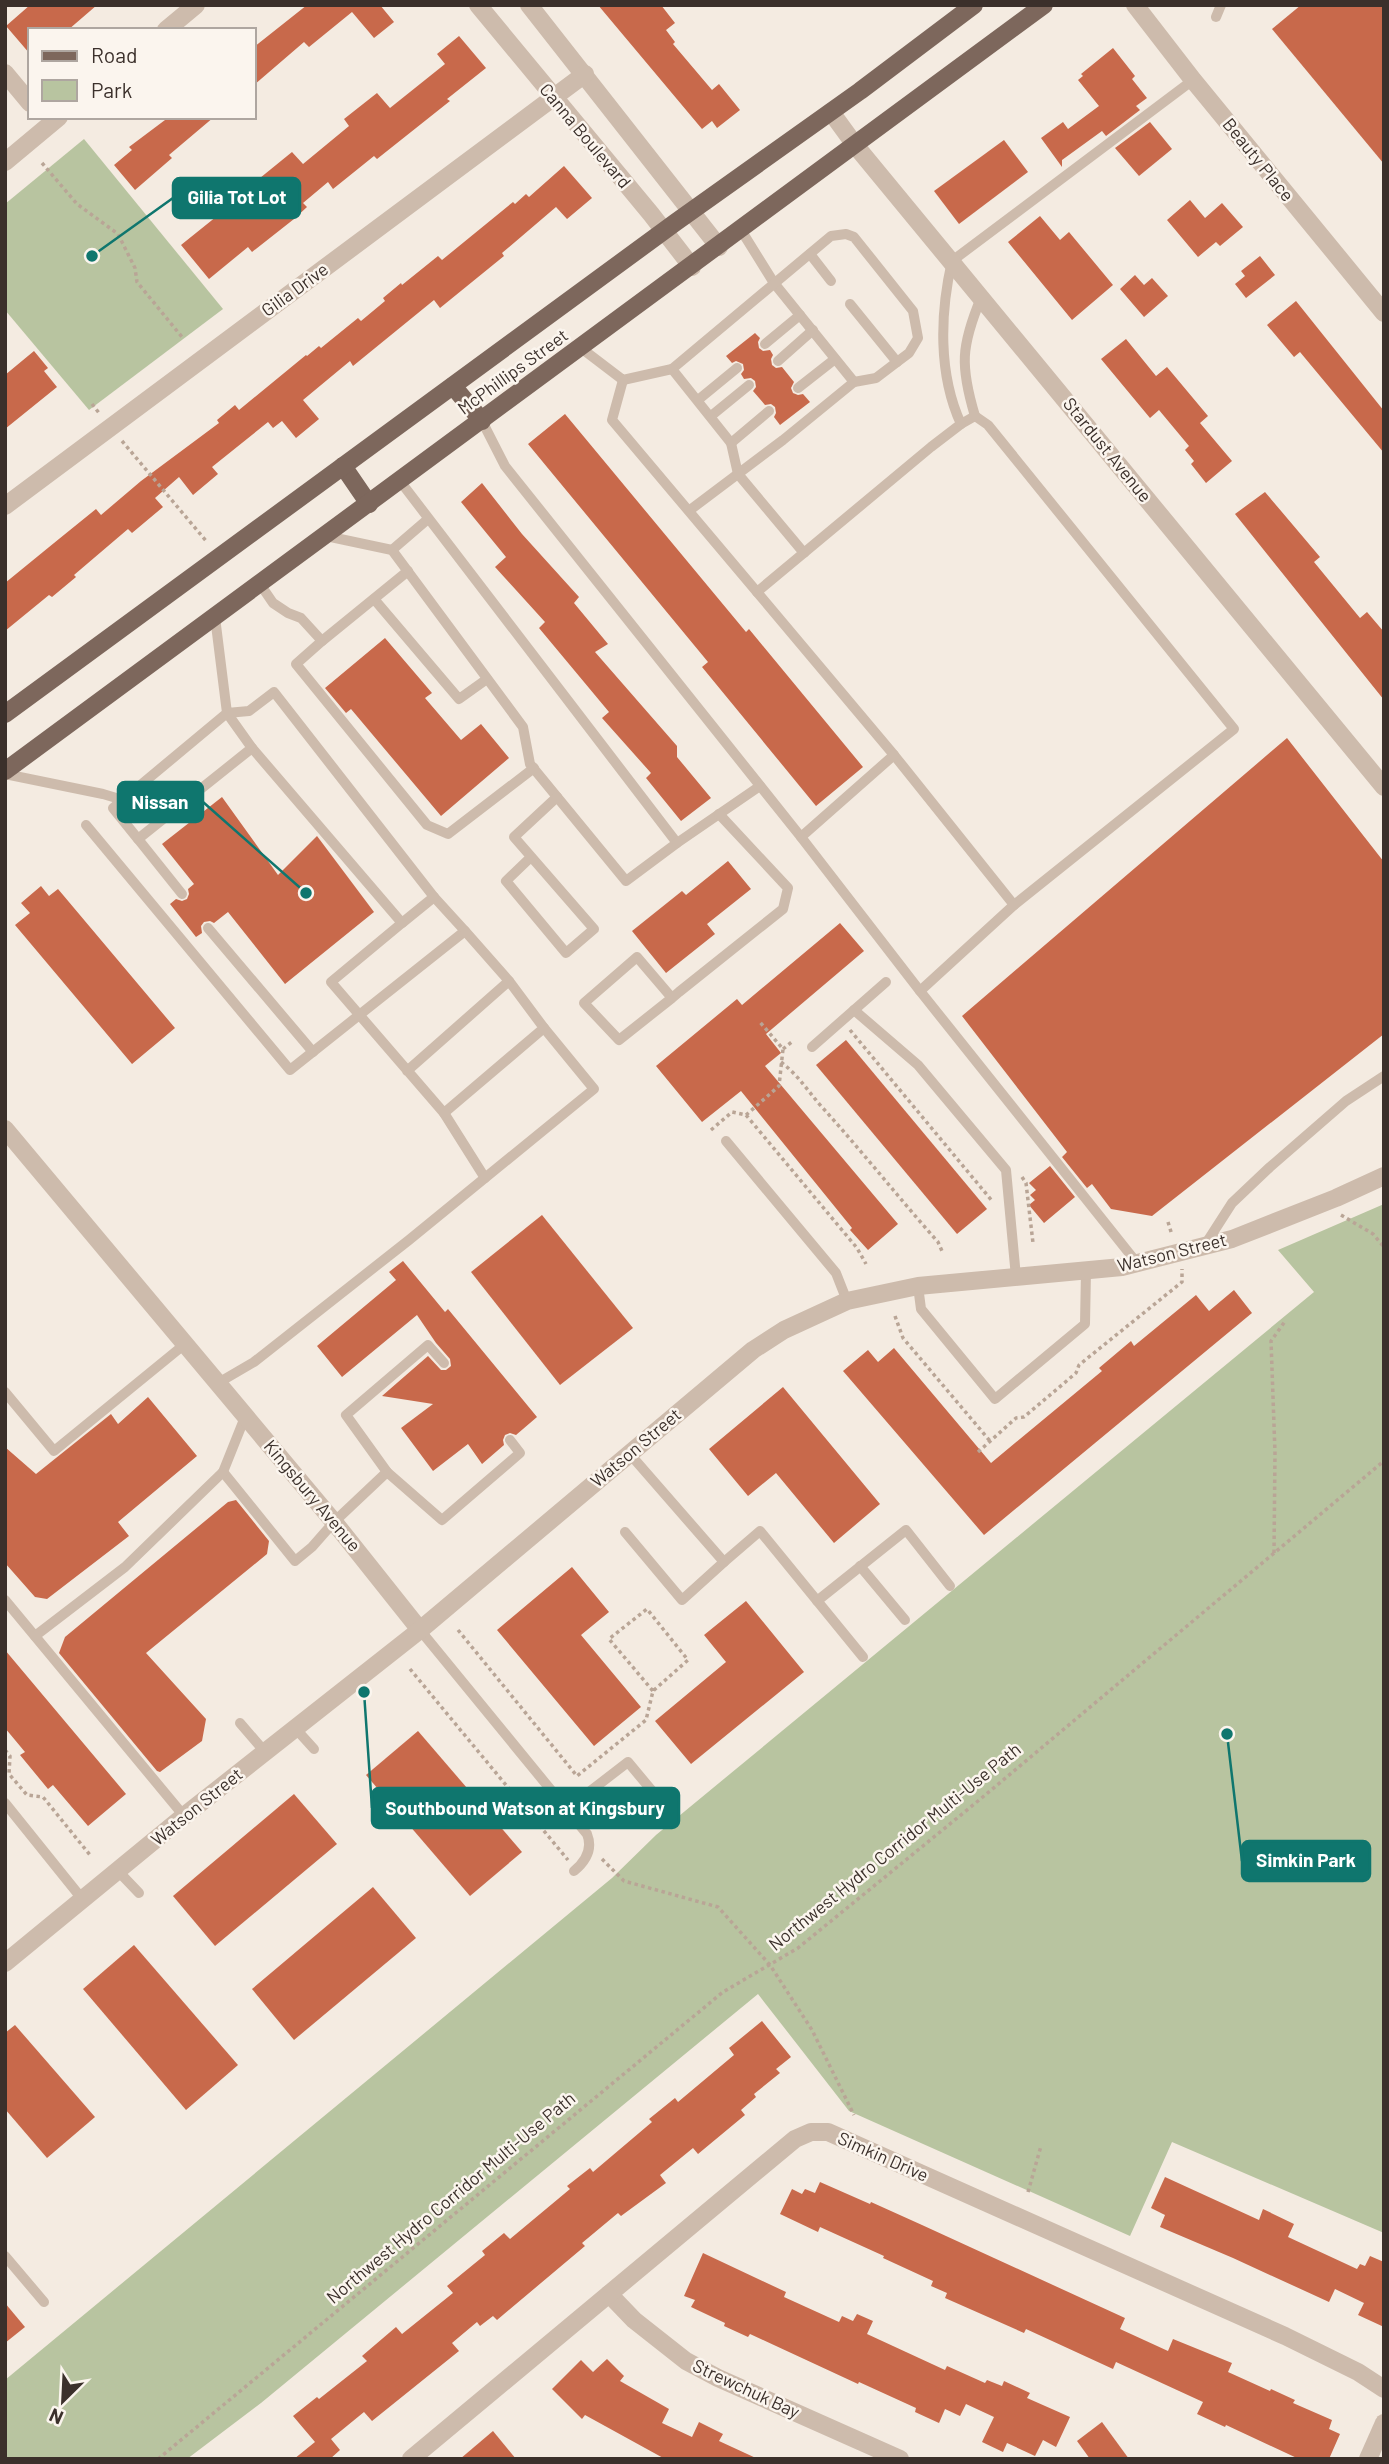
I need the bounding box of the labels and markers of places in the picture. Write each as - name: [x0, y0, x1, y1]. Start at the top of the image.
- callout: Gilia Tot Lot: [173, 178, 300, 218]
- callout: Nissan: [118, 782, 203, 822]
- callout: Southbound Watson at Kingsbury: [372, 1788, 679, 1828]
- callout: Simkin Park: [1242, 1841, 1370, 1881]

